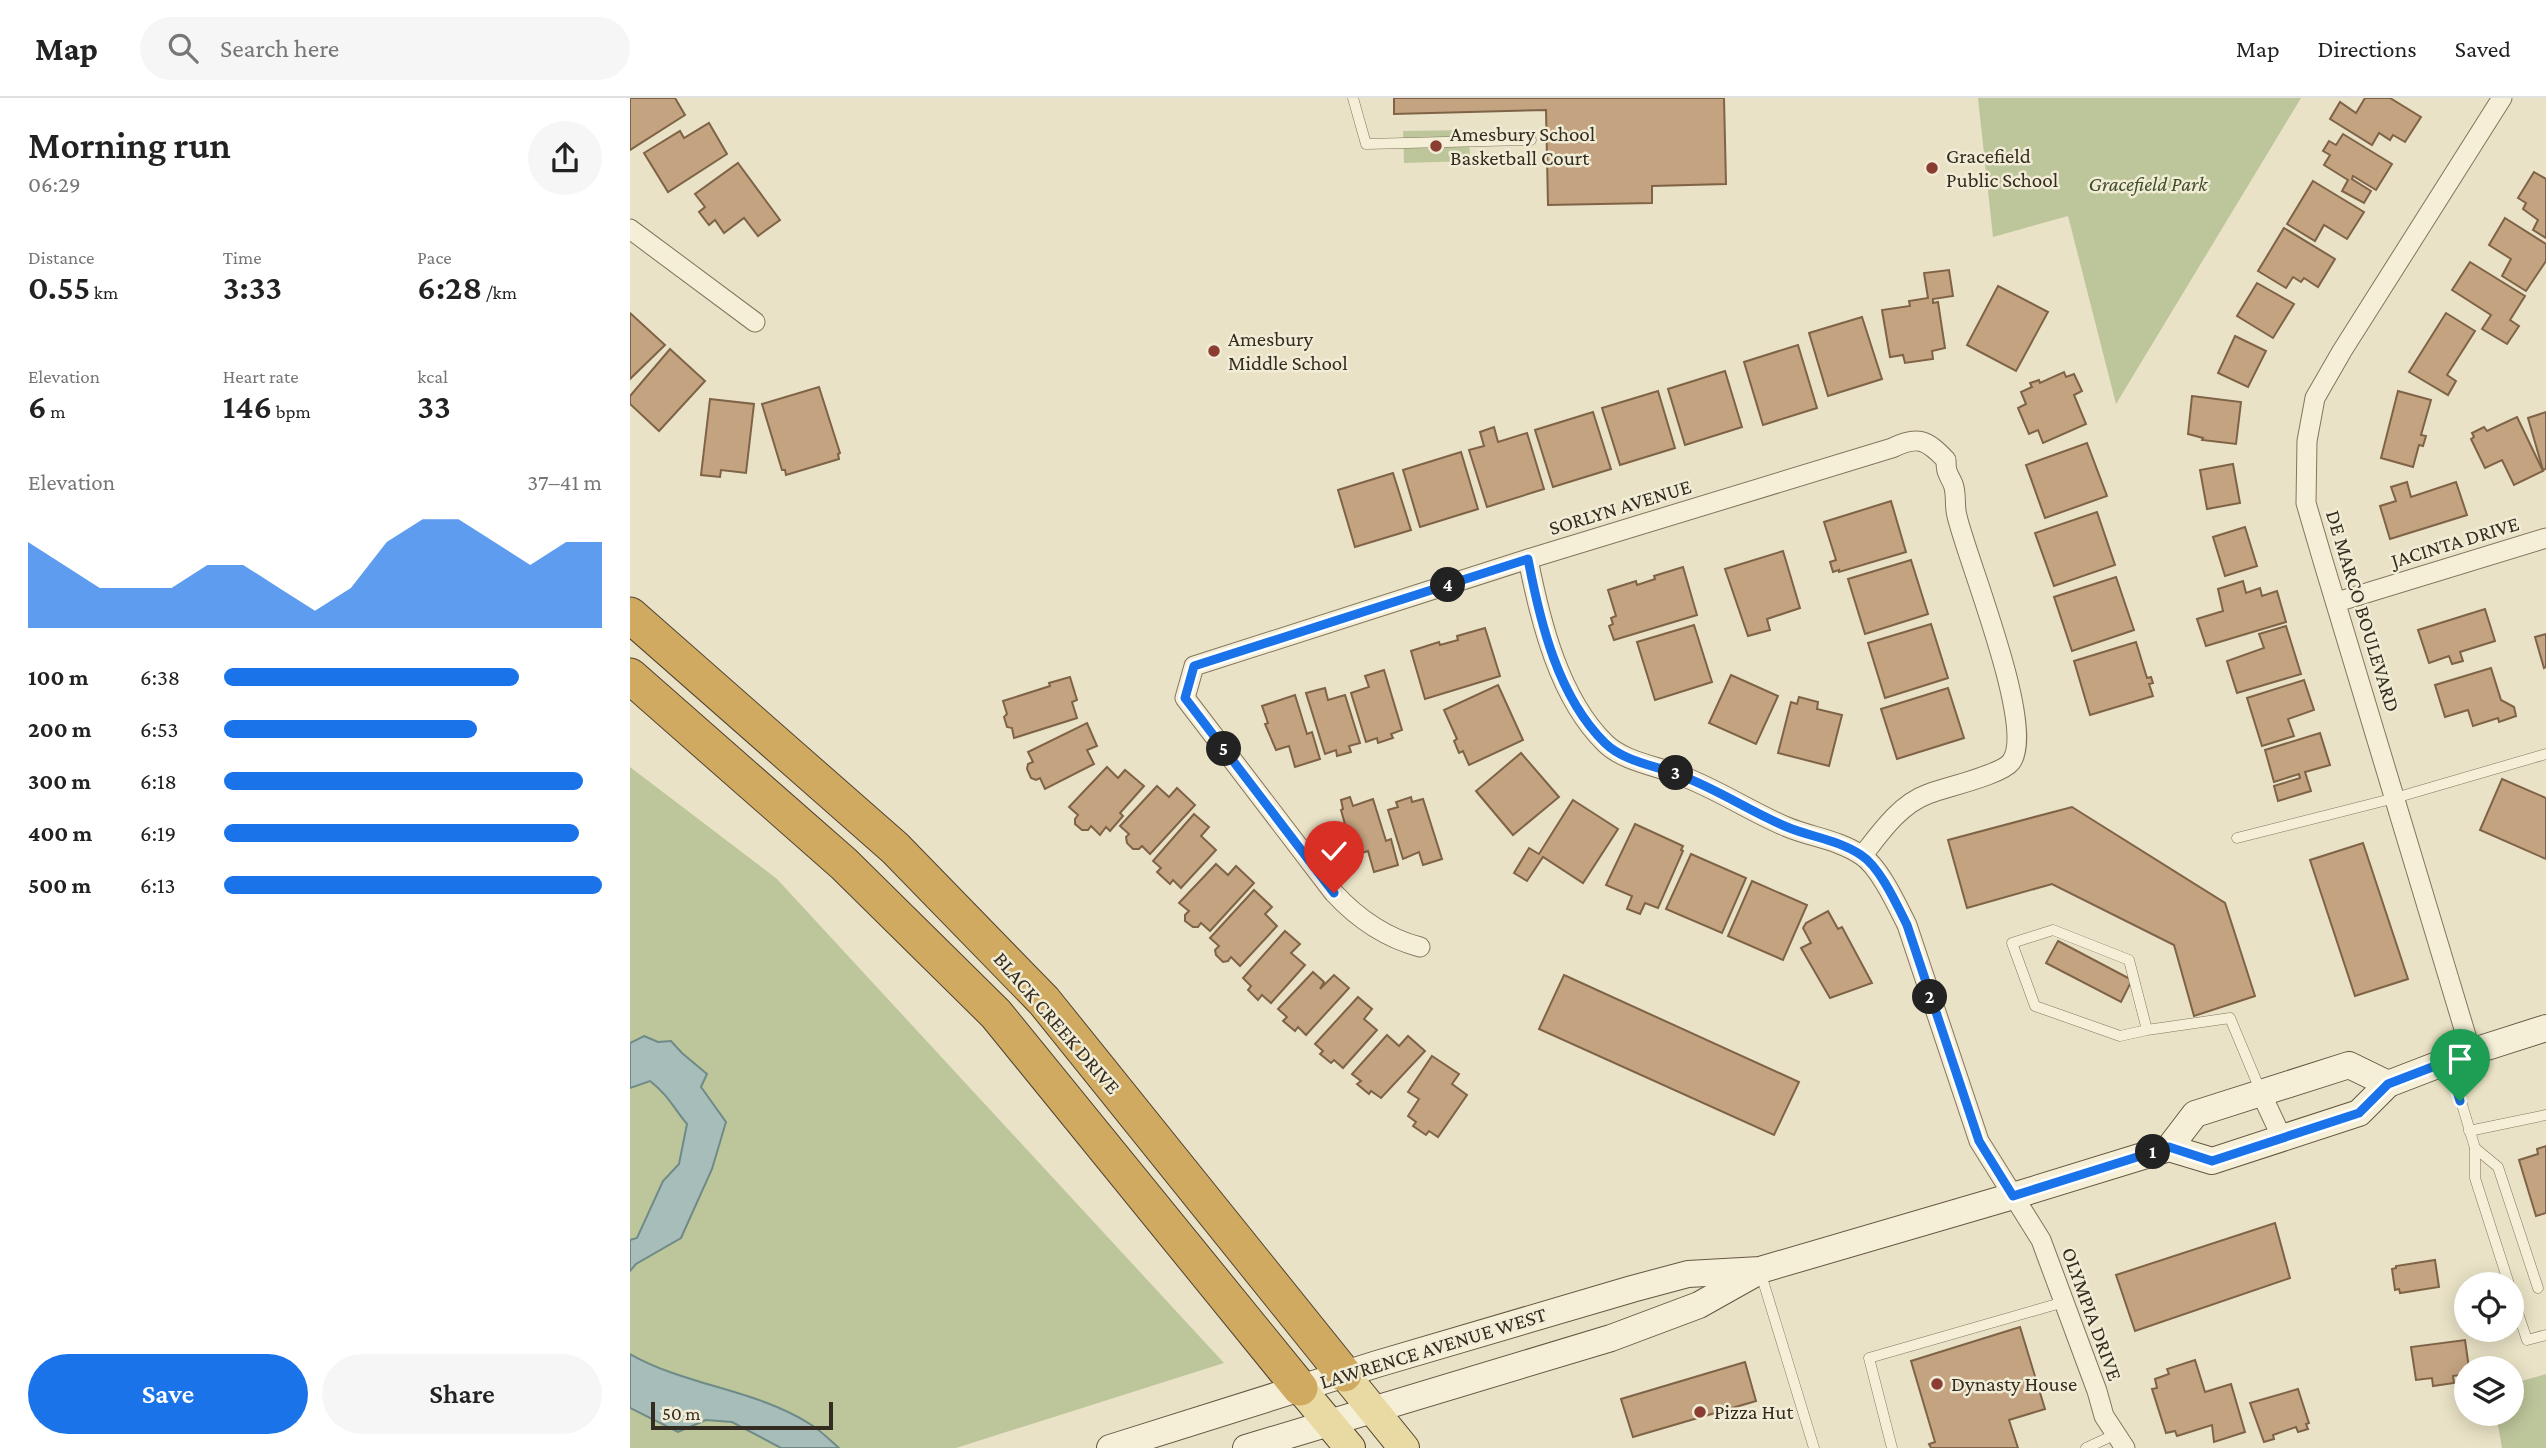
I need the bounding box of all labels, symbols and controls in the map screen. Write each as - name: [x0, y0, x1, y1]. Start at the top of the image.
- search box: [140, 17, 630, 80]
- icon: search: [164, 29, 202, 67]
- text: Map: [35, 30, 98, 67]
- text: Search here: [220, 34, 339, 63]
- text: Map: [2236, 35, 2280, 62]
- text: Directions: [2318, 35, 2417, 62]
- text: Saved: [2455, 35, 2511, 62]
- button: share: [528, 121, 602, 195]
- place label: Amesbury School Basketball Court: [1450, 122, 1595, 170]
- text: Morning run: [28, 124, 231, 166]
- marker: Amesbury School Basketball Court: [1428, 138, 1444, 154]
- place label: Gracefield Public School: [1946, 144, 2058, 192]
- marker: Gracefield Public School: [1924, 160, 1940, 176]
- text: 06:29: [28, 171, 81, 197]
- park label: Gracefield Park: [2089, 172, 2208, 196]
- text: Distance: [28, 247, 94, 268]
- text: Time: [223, 247, 262, 268]
- text: Pace: [417, 247, 452, 268]
- text: 0.55: [28, 268, 90, 307]
- text: 3:33: [223, 268, 282, 307]
- text: 6:28: [417, 268, 482, 307]
- text: km: [90, 282, 118, 303]
- text: /km: [482, 282, 517, 303]
- place label: Amesbury Middle School: [1228, 327, 1348, 375]
- marker: Amesbury Middle School: [1206, 343, 1222, 359]
- text: Elevation: [28, 366, 100, 387]
- text: Heart rate: [223, 366, 299, 387]
- text: kcal: [417, 366, 448, 387]
- text: 6: [28, 387, 47, 426]
- text: 146: [223, 387, 272, 426]
- text: 33: [417, 387, 451, 426]
- text: m: [47, 401, 65, 422]
- text: bpm: [272, 401, 311, 422]
- text: Elevation: [28, 469, 115, 495]
- text: 37–41 m: [527, 469, 602, 495]
- street label: SORLYN AVENUE: [1546, 474, 1694, 540]
- street label: DE MARCO BOULEVARD: [2321, 507, 2405, 715]
- street label: JACINTA DRIVE: [2386, 511, 2522, 573]
- pin: 4: [1430, 568, 1466, 602]
- text: 4: [1442, 574, 1453, 595]
- text: 100 m: [28, 664, 88, 690]
- text: 6:38: [140, 664, 180, 690]
- text: 200 m: [28, 716, 92, 742]
- text: 6:53: [140, 716, 178, 742]
- pin: 5: [1206, 732, 1242, 766]
- text: 5: [1219, 738, 1228, 759]
- pin: 3: [1658, 756, 1694, 790]
- text: 3: [1671, 762, 1680, 783]
- text: 300 m: [28, 768, 91, 794]
- text: 6:18: [140, 768, 177, 794]
- text: 400 m: [28, 820, 92, 846]
- text: 6:19: [140, 820, 176, 846]
- pin: [1304, 821, 1364, 893]
- icon: check: [1315, 832, 1353, 870]
- text: 500 m: [28, 872, 91, 898]
- text: 6:13: [140, 872, 176, 898]
- street label: BLACK CREEK DRIVE: [989, 947, 1125, 1099]
- pin: 2: [1912, 979, 1948, 1014]
- text: 2: [1925, 986, 1934, 1007]
- pin: [2430, 1029, 2490, 1101]
- icon: arrive: [2441, 1040, 2479, 1078]
- pin: 1: [2136, 1134, 2170, 1170]
- text: 1: [2149, 1141, 2156, 1162]
- street label: OLYMPIA DRIVE: [2057, 1244, 2127, 1384]
- map controls: [2454, 1272, 2524, 1426]
- button: locate: [2454, 1272, 2524, 1342]
- street label: LAWRENCE AVENUE WEST: [1317, 1302, 1550, 1394]
- button: Save: [28, 1354, 308, 1434]
- button: Share: [322, 1354, 602, 1434]
- button: layers: [2454, 1356, 2524, 1426]
- place label: Dynasty House: [1951, 1372, 2077, 1396]
- marker: Dynasty House: [1929, 1376, 1945, 1392]
- scale bar: [651, 1399, 833, 1431]
- place label: Pizza Hut: [1714, 1400, 1794, 1424]
- text: 50 m: [662, 1403, 701, 1424]
- marker: Pizza Hut: [1692, 1404, 1708, 1420]

